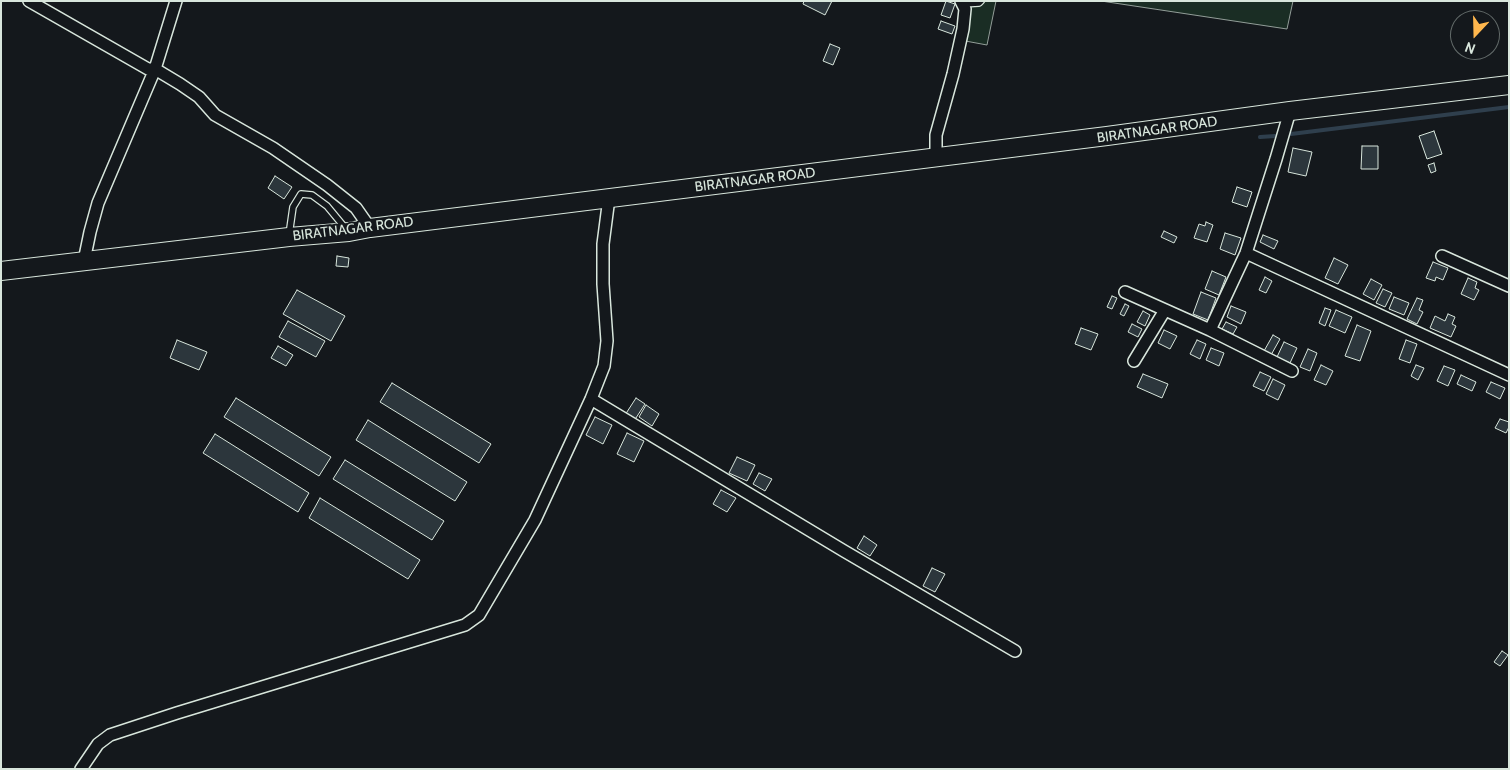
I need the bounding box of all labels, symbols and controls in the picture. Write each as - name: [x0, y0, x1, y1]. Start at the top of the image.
- north arrow: [1450, 10, 1500, 60]
- text: N: [1462, 38, 1478, 58]
- street label: BIRATNAGAR ROAD: [1096, 113, 1218, 147]
- street label: BIRATNAGAR ROAD: [694, 164, 816, 196]
- street label: BIRATNAGAR ROAD: [292, 213, 414, 245]

